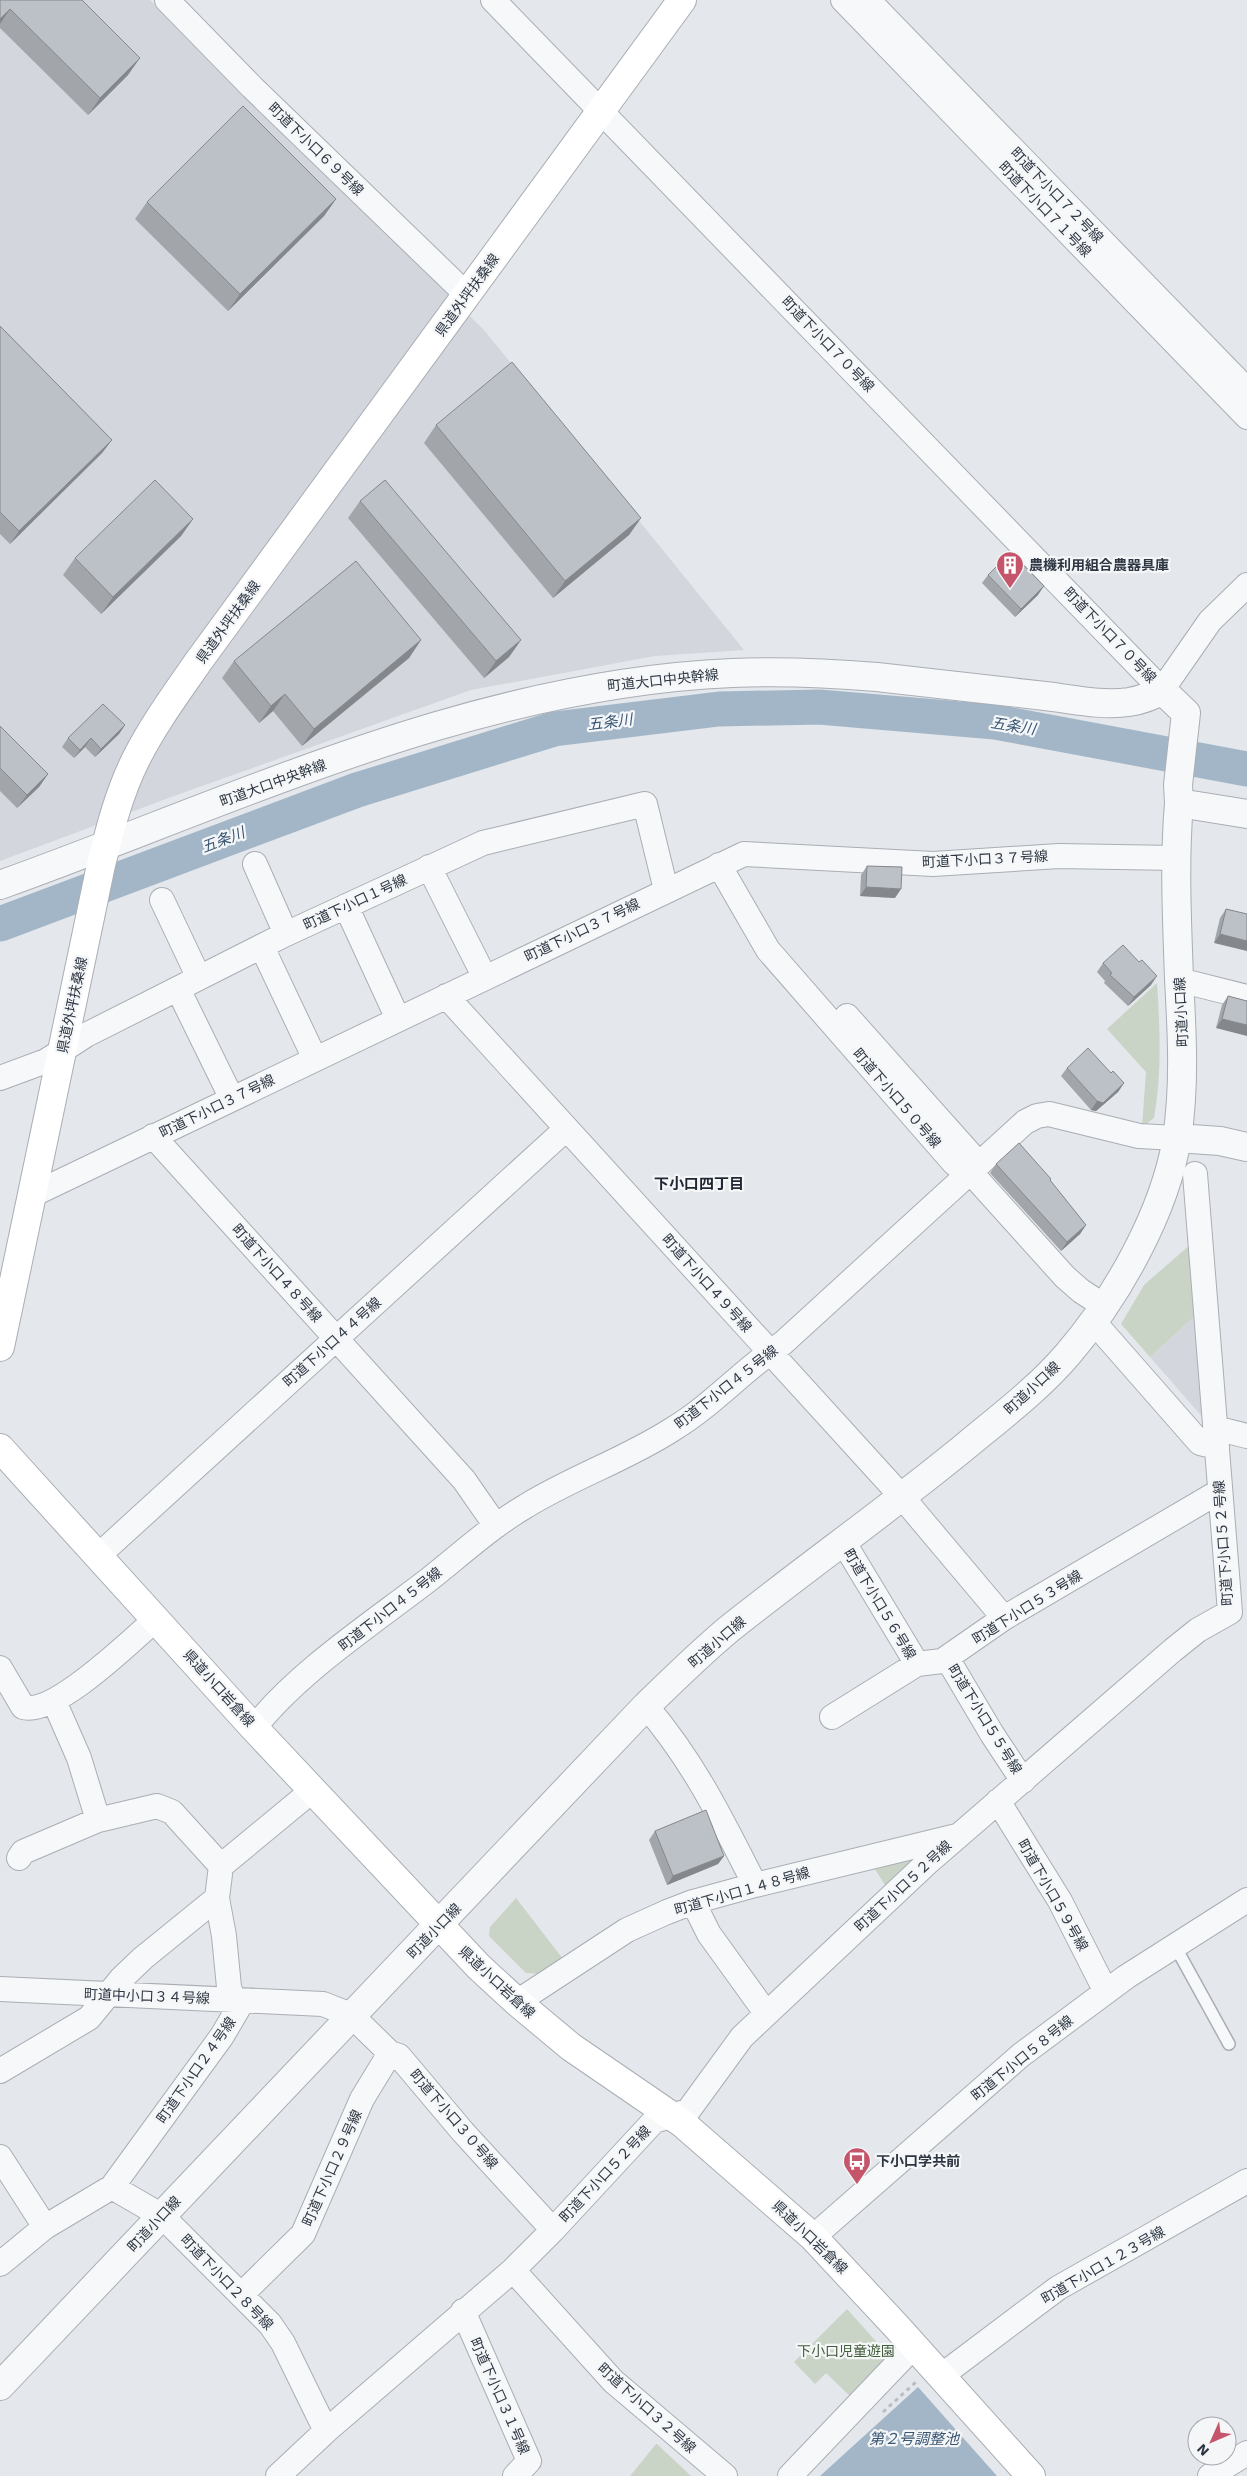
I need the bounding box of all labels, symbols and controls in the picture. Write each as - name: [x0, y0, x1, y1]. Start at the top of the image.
- street label: 町道下小口６９号線: [265, 99, 367, 199]
- street label: 町道下小口７２号線: [1007, 144, 1107, 246]
- street label: 町道下小口７１号線: [995, 158, 1095, 260]
- street label: 県道外坪扶桑線: [432, 251, 502, 339]
- street label: 町道下小口７０号線: [778, 293, 878, 395]
- building icon: 農機利用組合農器具庫: [995, 550, 1025, 589]
- place label: 農機利用組合農器具庫: [1029, 557, 1169, 573]
- street label: 県道外坪扶桑線: [193, 578, 263, 666]
- street label: 町道下小口７０号線: [1060, 584, 1160, 686]
- street label: 町道大口中央幹線: [606, 666, 720, 694]
- water label: 五条川: [587, 710, 635, 734]
- water label: 五条川: [989, 714, 1039, 739]
- street label: 町道大口中央幹線: [218, 756, 328, 810]
- water label: 五条川: [199, 823, 249, 856]
- street label: 町道下小口３７号線: [922, 848, 1048, 870]
- street label: 町道下小口１号線: [301, 871, 409, 933]
- street label: 町道下小口３７号線: [522, 895, 642, 965]
- street label: 県道外坪扶桑線: [54, 955, 90, 1055]
- street label: 町道小口線: [1171, 977, 1191, 1047]
- street label: 町道下小口５０号線: [850, 1045, 944, 1151]
- street label: 町道下小口３７号線: [157, 1071, 277, 1141]
- district label: 下小口四丁目: [654, 1175, 744, 1193]
- street label: 町道下小口４８号線: [229, 1221, 325, 1325]
- street label: 町道下小口４９号線: [659, 1231, 755, 1335]
- street label: 町道下小口４４号線: [280, 1294, 384, 1390]
- street label: 町道下小口４５号線: [671, 1342, 781, 1432]
- street label: 町道小口線: [1001, 1358, 1063, 1418]
- street label: 町道下小口５２号線: [1211, 1480, 1235, 1606]
- street label: 町道下小口５６号線: [841, 1546, 919, 1662]
- street label: 町道下小口４５号線: [335, 1564, 445, 1654]
- street label: 町道下小口５３号線: [969, 1567, 1085, 1647]
- street label: 町道小口線: [685, 1613, 749, 1671]
- street label: 県道小口岩倉線: [180, 1646, 258, 1730]
- street label: 町道下小口５５号線: [945, 1661, 1025, 1777]
- street label: 町道下小口５９号線: [1015, 1836, 1091, 1954]
- street label: 町道下小口５２号線: [851, 1837, 955, 1935]
- street label: 町道下小口１４８号線: [673, 1864, 811, 1918]
- street label: 町道小口線: [404, 1900, 464, 1962]
- street label: 県道小口岩倉線: [456, 1943, 538, 2021]
- street label: 町道中小口３４号線: [84, 1986, 210, 2006]
- street label: 町道下小口５８号線: [968, 2012, 1076, 2104]
- street label: 町道下小口２４号線: [153, 2014, 239, 2126]
- street label: 町道下小口３０号線: [407, 2066, 501, 2172]
- street label: 町道下小口２９号線: [299, 2107, 365, 2229]
- street label: 町道下小口５２号線: [556, 2122, 654, 2226]
- bus stop icon: 下小口学共前: [842, 2146, 872, 2185]
- place label: 下小口学共前: [876, 2153, 960, 2169]
- street label: 町道小口線: [124, 2193, 184, 2255]
- street label: 県道小口岩倉線: [769, 2197, 851, 2277]
- street label: 町道下小口１２３号線: [1038, 2223, 1168, 2307]
- street label: 町道下小口２８号線: [177, 2231, 277, 2333]
- street label: 町道下小口３１号線: [467, 2335, 533, 2457]
- park label: 下小口児童遊園: [797, 2343, 895, 2359]
- street label: 町道下小口３２号線: [595, 2360, 699, 2456]
- north arrow: [1187, 2416, 1237, 2466]
- water label: 第２号調整池: [869, 2430, 961, 2448]
- text: N: [1193, 2441, 1212, 2460]

